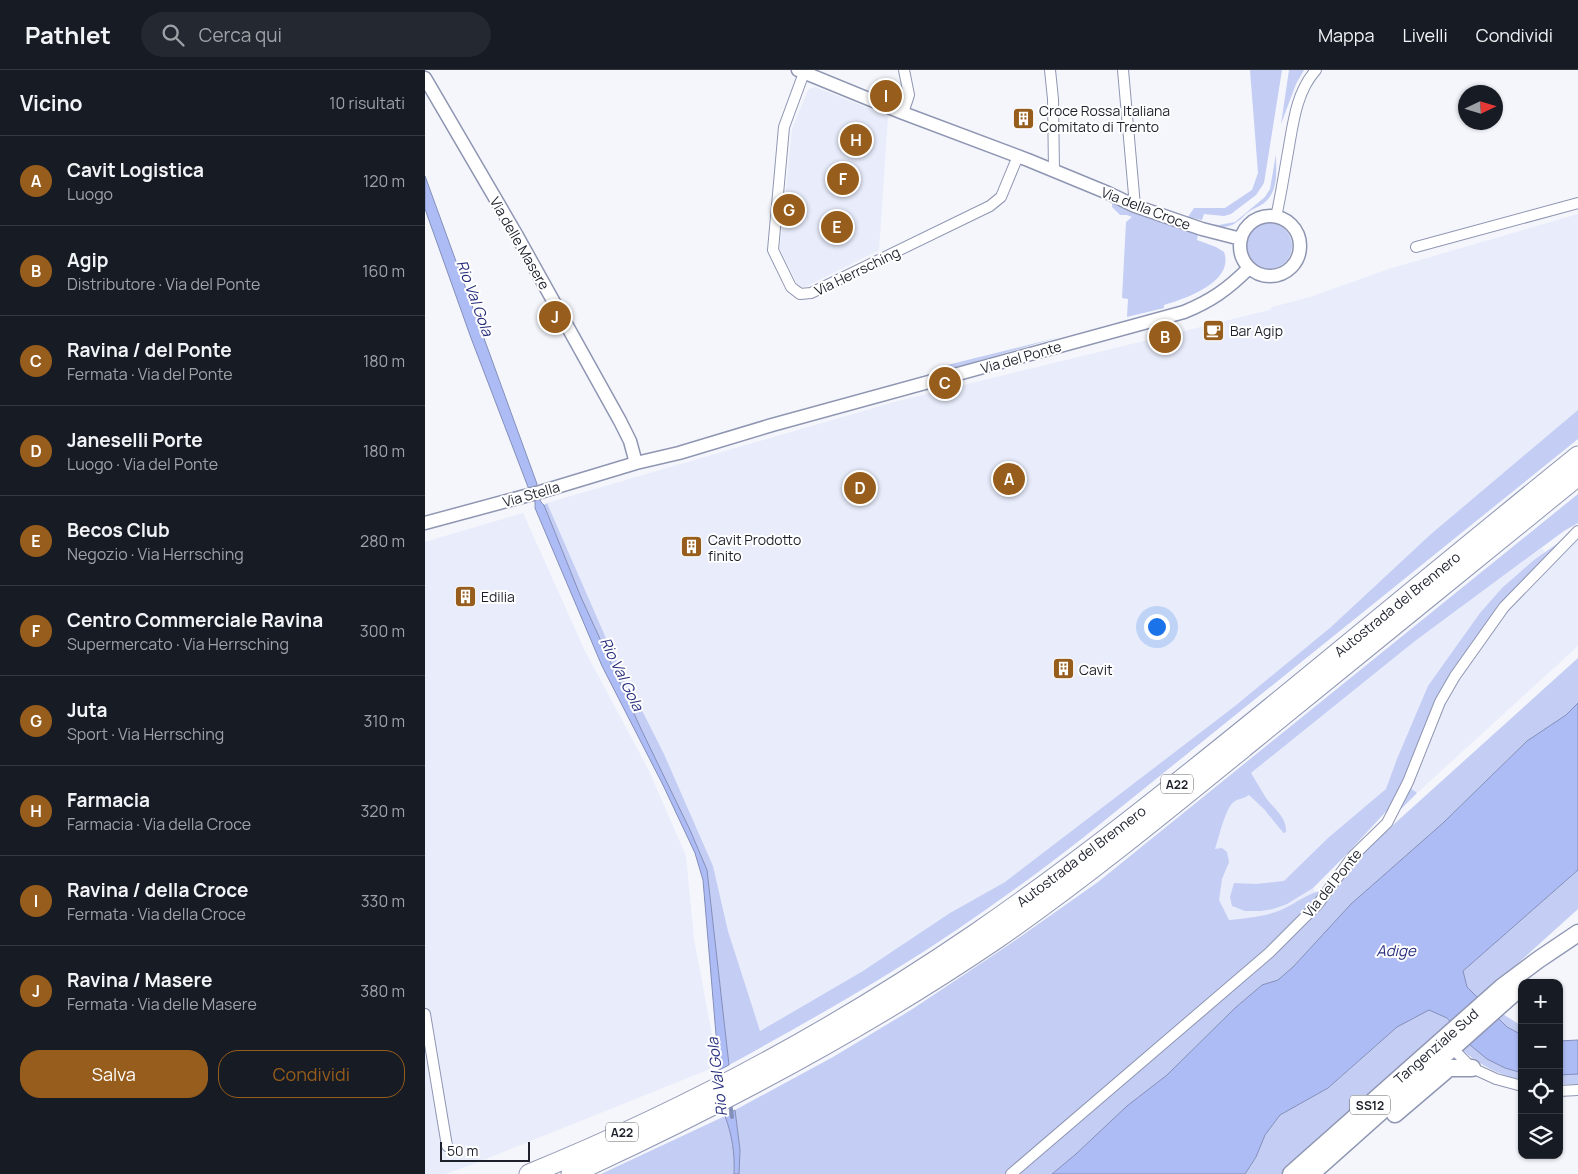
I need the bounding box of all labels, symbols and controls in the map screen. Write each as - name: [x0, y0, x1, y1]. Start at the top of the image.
- search box: [141, 12, 491, 57]
- text: Pathlet: [25, 18, 111, 51]
- icon: search: [159, 21, 187, 49]
- text: Cerca qui: [199, 22, 282, 48]
- text: Mappa: [1318, 23, 1374, 47]
- text: Livelli: [1402, 23, 1448, 47]
- text: Condividi: [1476, 23, 1553, 47]
- pin: I: [870, 77, 902, 115]
- north arrow: [1458, 85, 1503, 130]
- text: Vicino: [20, 89, 83, 117]
- text: 10 risultati: [329, 92, 405, 114]
- place label: Croce Rossa Italiana Comitato di Trento: [1039, 101, 1170, 136]
- building icon: Croce Rossa Italiana Comitato di Trento: [1011, 106, 1035, 130]
- pin: H: [840, 121, 872, 159]
- text: Cavit Logistica: [67, 157, 204, 183]
- pin: F: [827, 160, 859, 198]
- text: A: [31, 170, 41, 192]
- text: 120 m: [363, 170, 405, 192]
- street label: Via della Croce: [1098, 182, 1194, 234]
- text: Luogo: [67, 183, 113, 205]
- pin: G: [773, 191, 805, 229]
- street label: Via delle Masere: [486, 193, 554, 293]
- pin: E: [821, 208, 853, 246]
- street label: Via Herrsching: [811, 242, 903, 300]
- text: Agip: [67, 247, 108, 273]
- water label: Rio Val Gola: [452, 257, 499, 339]
- text: B: [31, 260, 41, 282]
- text: 160 m: [362, 260, 405, 282]
- text: Distributore · Via del Ponte: [67, 273, 260, 295]
- pin: J: [539, 298, 571, 336]
- pin: B: [1149, 318, 1181, 356]
- cafe icon: Bar Agip: [1202, 318, 1226, 342]
- place label: Bar Agip: [1230, 321, 1283, 340]
- street label: Via del Ponte: [978, 336, 1064, 378]
- text: Ravina / del Ponte: [67, 337, 232, 363]
- text: C: [30, 350, 42, 372]
- text: 180 m: [363, 350, 405, 372]
- text: Fermata · Via del Ponte: [67, 363, 233, 385]
- pin: C: [929, 364, 961, 402]
- text: Janeselli Porte: [67, 427, 203, 453]
- text: D: [30, 440, 42, 462]
- text: 180 m: [363, 440, 405, 462]
- text: Luogo · Via del Ponte: [67, 453, 218, 475]
- pin: A: [993, 460, 1025, 498]
- pin: D: [844, 469, 876, 507]
- street label: Via Stella: [500, 477, 562, 511]
- text: Becos Club: [67, 517, 170, 543]
- text: E: [31, 530, 41, 552]
- text: 280 m: [360, 530, 405, 552]
- place label: Cavit Prodotto finito: [708, 530, 801, 565]
- building icon: Cavit Prodotto finito: [680, 535, 704, 559]
- text: Negozio · Via Herrsching: [67, 543, 244, 565]
- street label: Autostrada del Brennero: [1330, 547, 1464, 661]
- building icon: Edilia: [453, 584, 477, 608]
- place label: Edilia: [481, 587, 515, 606]
- text: Centro Commerciale Ravina: [67, 607, 323, 633]
- your location: [1144, 614, 1170, 640]
- text: F: [32, 620, 40, 642]
- text: 300 m: [360, 620, 405, 642]
- text: Supermercato · Via Herrsching: [67, 633, 289, 655]
- water label: Rio Val Gola: [595, 634, 649, 715]
- building icon: Cavit: [1051, 657, 1075, 681]
- place label: Cavit: [1079, 660, 1113, 679]
- text: Juta: [67, 697, 108, 723]
- text: G: [30, 710, 42, 732]
- text: 310 m: [363, 710, 405, 732]
- text: Sport · Via Herrsching: [67, 723, 224, 745]
- road number: A22: [1161, 774, 1193, 794]
- text: Farmacia: [67, 787, 150, 813]
- text: H: [30, 800, 42, 822]
- text: 320 m: [361, 800, 405, 822]
- street label: Autostrada del Brennero: [1013, 801, 1149, 911]
- text: Farmacia · Via della Croce: [67, 813, 251, 835]
- street label: Via del Ponte: [1298, 845, 1366, 921]
- text: Ravina / della Croce: [67, 877, 248, 903]
- text: I: [34, 890, 38, 912]
- text: 330 m: [361, 890, 405, 912]
- text: Fermata · Via della Croce: [67, 903, 246, 925]
- water label: Adige: [1376, 940, 1417, 961]
- text: Ravina / Masere: [67, 967, 212, 993]
- map controls: [1518, 979, 1563, 1159]
- button: +: [1518, 979, 1563, 1024]
- text: J: [32, 980, 40, 1002]
- text: 380 m: [360, 980, 405, 1002]
- text: Fermata · Via delle Masere: [67, 993, 257, 1015]
- street label: Tangenziale Sud: [1390, 1004, 1482, 1088]
- button: −: [1518, 1024, 1563, 1069]
- water label: Rio Val Gola: [702, 1036, 732, 1118]
- button: Salva: [20, 1050, 208, 1098]
- button: Condividi: [218, 1050, 405, 1098]
- button: locate: [1518, 1069, 1563, 1114]
- road number: SS12: [1350, 1096, 1390, 1114]
- button: layers: [1518, 1114, 1563, 1159]
- road number: A22: [606, 1122, 638, 1142]
- scale bar: [440, 1139, 530, 1162]
- text: 50 m: [447, 1141, 478, 1160]

